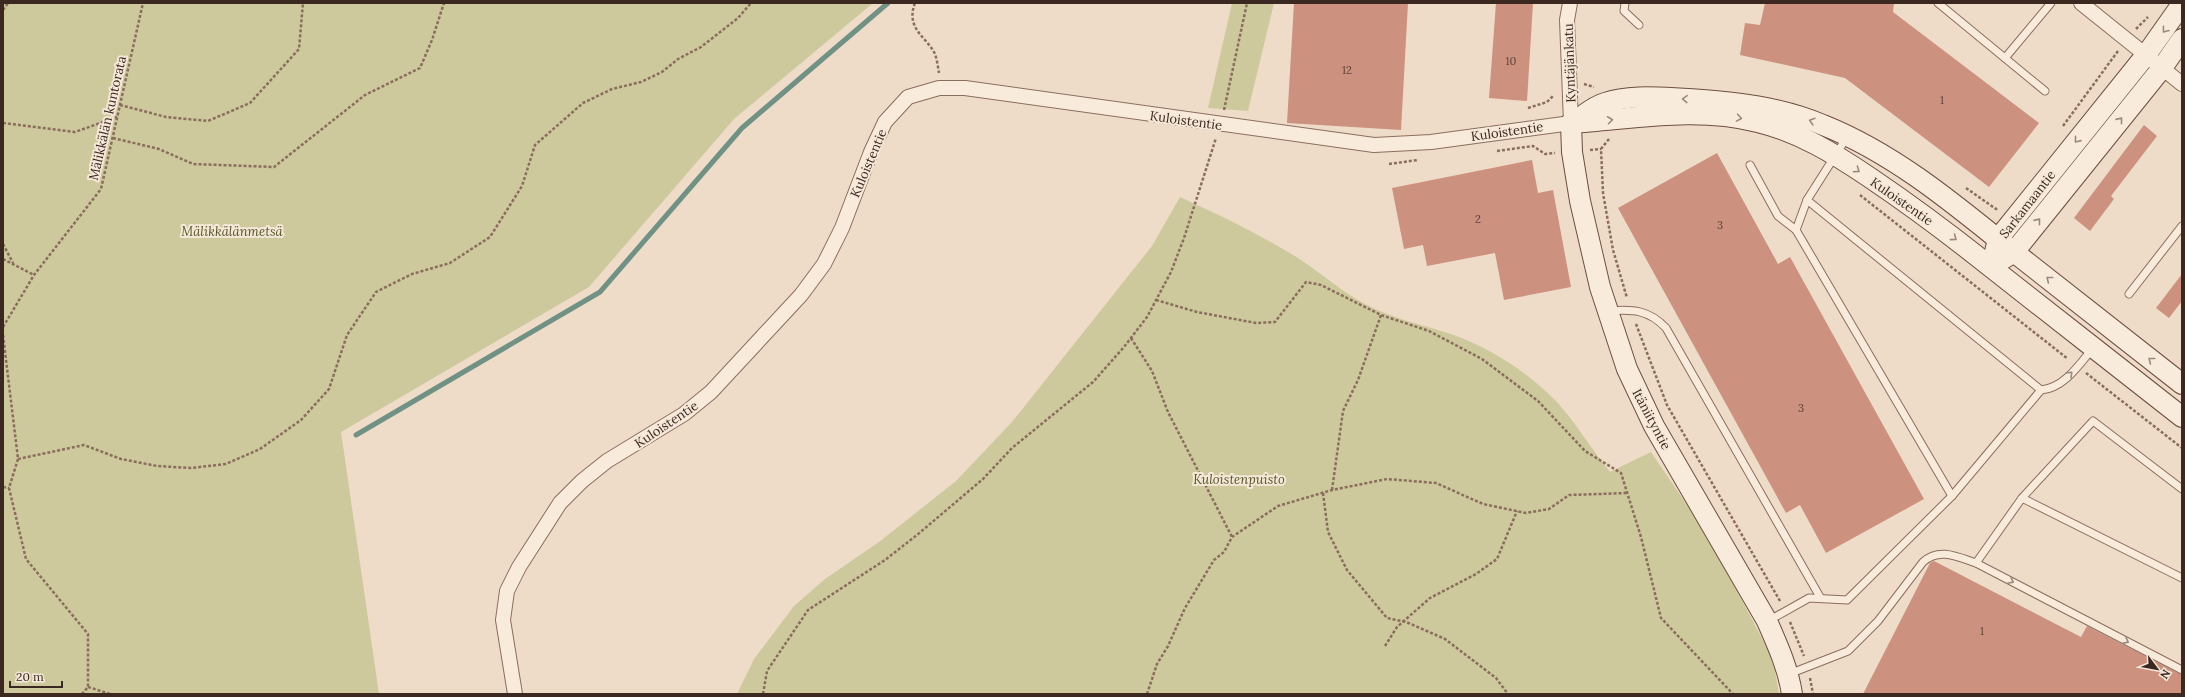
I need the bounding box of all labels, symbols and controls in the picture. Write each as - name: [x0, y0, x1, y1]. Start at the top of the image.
- street label: Kyntäjänkatu: [1560, 23, 1579, 103]
- one-way arrow: [2162, 25, 2169, 32]
- street label: Mälikkälän kuntorata: [85, 54, 130, 182]
- house number: 10: [1506, 54, 1517, 68]
- house number: 12: [1342, 63, 1352, 77]
- house number: 1: [1940, 93, 1944, 107]
- one-way arrow: [1681, 95, 1687, 103]
- street label: Kuloistentie: [1149, 107, 1223, 134]
- one-way arrow: [1736, 113, 1742, 122]
- one-way arrow: [1607, 116, 1613, 125]
- one-way arrow: [1809, 117, 1816, 126]
- one-way arrow: [2115, 117, 2122, 124]
- street label: Kuloistentie: [1470, 118, 1544, 145]
- street label: Kuloistentie: [846, 126, 891, 200]
- one-way arrow: [2075, 136, 2082, 143]
- one-way arrow: [1853, 165, 1860, 172]
- street label: Sarkamaantie: [1995, 167, 2059, 242]
- street label: Kuloistentie: [1867, 174, 1936, 229]
- house number: 2: [1475, 212, 1481, 226]
- house number: 3: [1717, 218, 1723, 232]
- one-way arrow: [2034, 219, 2041, 226]
- park label: Mälikkälänmetsä: [181, 223, 284, 240]
- one-way arrow: [1950, 233, 1957, 240]
- one-way arrow: [2047, 277, 2054, 284]
- one-way arrow: [2149, 357, 2156, 364]
- one-way arrow: [2065, 371, 2073, 378]
- street label: Itäniityntie: [1628, 386, 1675, 453]
- street label: Kuloistentie: [631, 397, 701, 452]
- house number: 3: [1798, 401, 1804, 415]
- park label: Kuloistenpuisto: [1193, 471, 1285, 488]
- one-way arrow: [2007, 576, 2014, 584]
- house number: 1: [1980, 624, 1984, 638]
- one-way arrow: [2122, 636, 2130, 644]
- north arrow: [2137, 649, 2177, 689]
- scale bar: [10, 663, 62, 689]
- text: N: [2157, 667, 2174, 682]
- text: 20 m: [16, 669, 44, 684]

